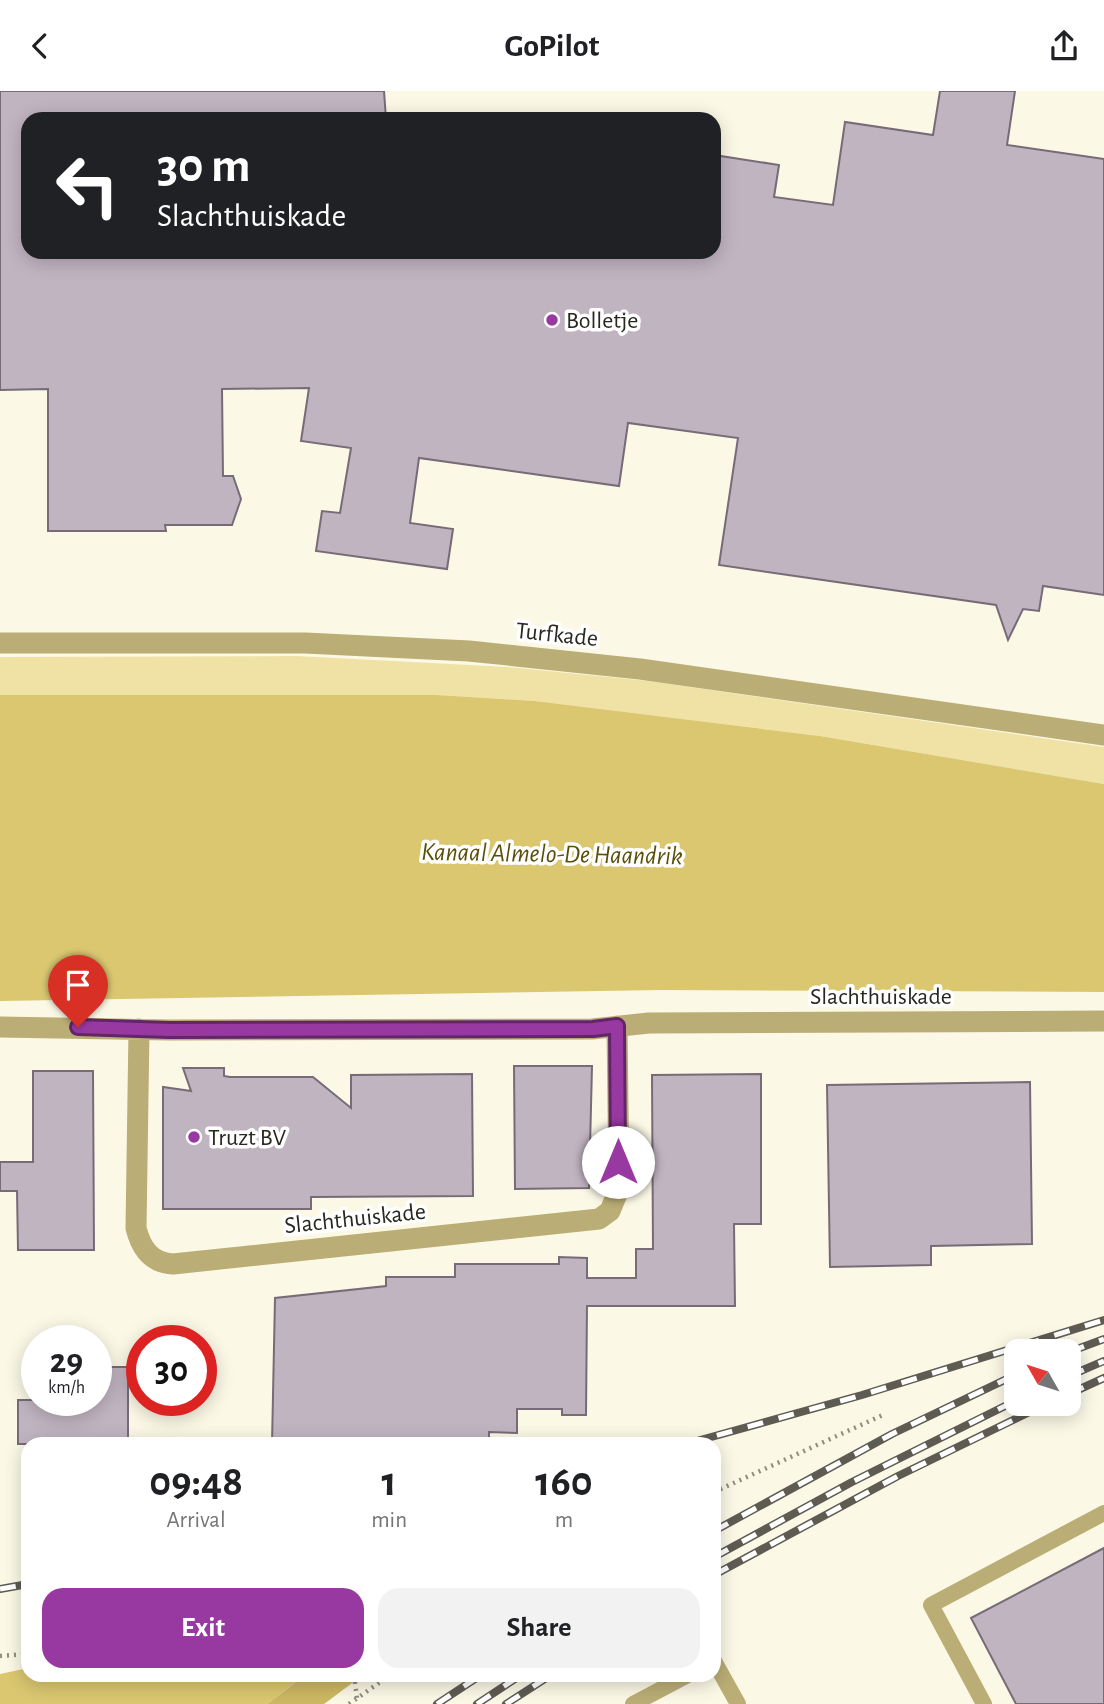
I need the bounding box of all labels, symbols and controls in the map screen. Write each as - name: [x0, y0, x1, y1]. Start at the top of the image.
- icon: back: [21, 27, 59, 65]
- icon: share: [1045, 27, 1083, 65]
- text: GoPilot: [505, 30, 599, 62]
- icon: left: [42, 140, 133, 231]
- text: 30 m: [157, 142, 251, 191]
- text: Slachthuiskade: [157, 200, 346, 232]
- place label: Bolletje: [566, 309, 638, 333]
- marker: Bolletje: [544, 312, 560, 328]
- street label: Turfkade: [515, 619, 599, 651]
- water label: Kanaal Almelo-De Haandrik: [421, 839, 683, 869]
- pin: [48, 955, 108, 1027]
- icon: arrive: [59, 966, 97, 1004]
- street label: Slachthuiskade: [810, 985, 952, 1009]
- position arrow: [581, 1125, 655, 1199]
- place label: Truzt BV: [208, 1126, 287, 1150]
- marker: Truzt BV: [186, 1129, 202, 1145]
- street label: Slachthuiskade: [283, 1200, 427, 1238]
- speed limit sign: 30: [126, 1325, 217, 1416]
- north arrow: [1004, 1339, 1082, 1416]
- map controls: [1004, 1339, 1081, 1416]
- text: 29: [50, 1344, 83, 1379]
- text: km/h: [48, 1379, 85, 1397]
- text: 09:48: [149, 1461, 243, 1503]
- text: 1: [382, 1461, 397, 1503]
- text: 160: [535, 1461, 593, 1503]
- text: Arrival: [167, 1509, 226, 1532]
- text: min: [371, 1509, 407, 1532]
- text: m: [555, 1509, 573, 1532]
- button: Exit: [42, 1588, 364, 1668]
- button: Share: [378, 1588, 700, 1668]

